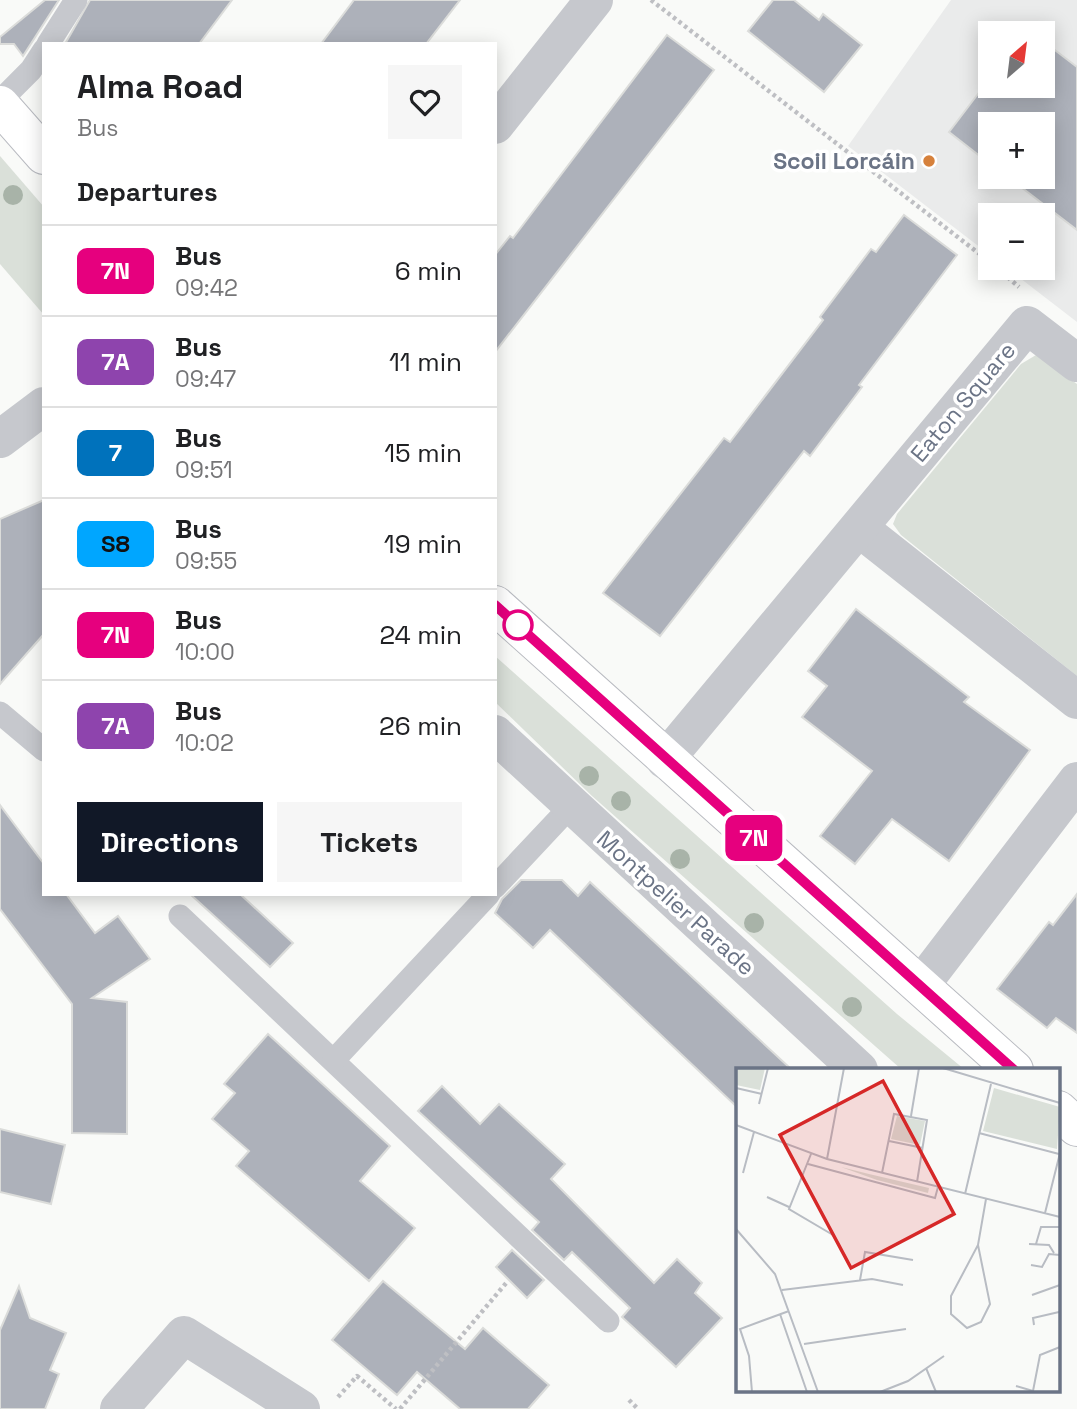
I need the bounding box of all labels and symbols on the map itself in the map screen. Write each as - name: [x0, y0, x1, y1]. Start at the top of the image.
- north arrow: [978, 21, 1055, 98]
- place label: Scoil Lorcáin: [773, 146, 915, 176]
- marker: Scoil Lorcáin: [921, 153, 937, 169]
- street label: Eaton Square: [904, 336, 1022, 468]
- unlabelled marker: [503, 610, 533, 640]
- line badge: 7N: [722, 815, 786, 861]
- street label: Montpelier Parade: [591, 824, 761, 982]
- inset map: [736, 1068, 1060, 1392]

